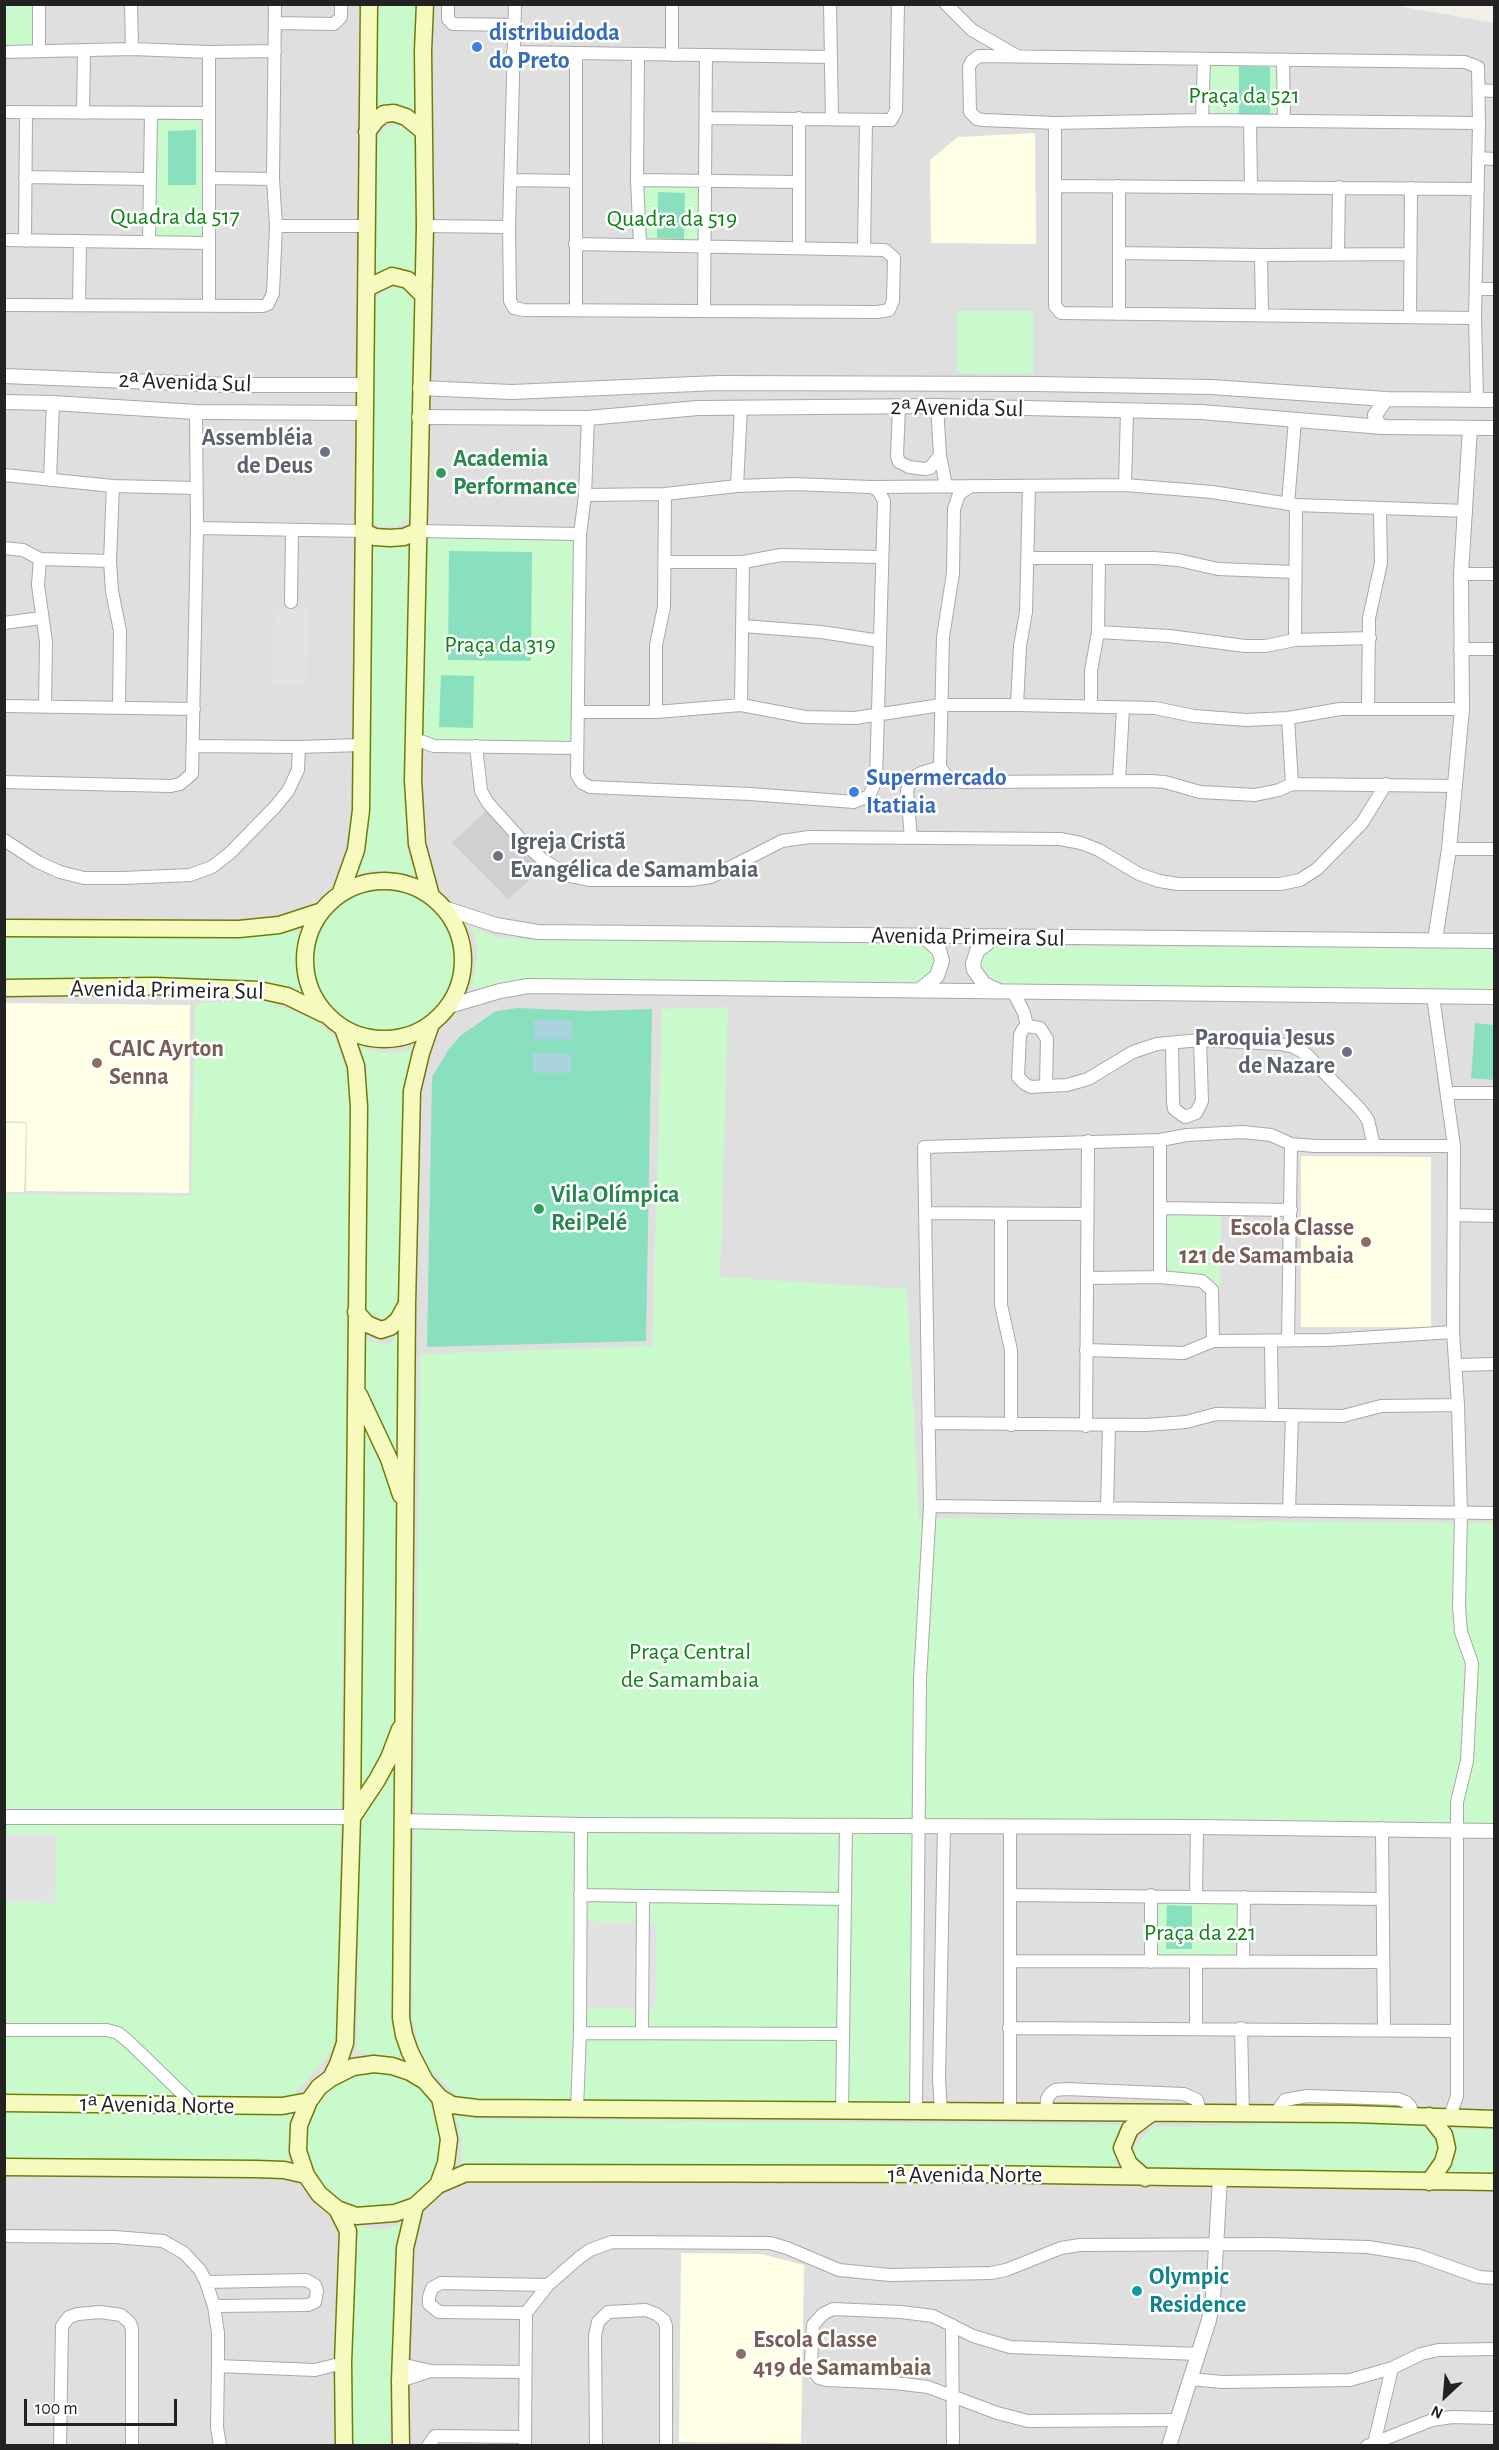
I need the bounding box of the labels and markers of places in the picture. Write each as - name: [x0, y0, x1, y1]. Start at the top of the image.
- place label: distribuidoda do Preto: [489, 19, 620, 75]
- marker: distribuidoda do Preto: [470, 40, 484, 54]
- place label: Assembléia de Deus: [201, 424, 313, 480]
- marker: Assembléia de Deus: [318, 445, 332, 459]
- place label: Academia Performance: [453, 445, 577, 501]
- marker: Academia Performance: [434, 466, 448, 480]
- place label: Supermercado Itatiaia: [866, 764, 1007, 820]
- marker: Supermercado Itatiaia: [847, 785, 861, 799]
- place label: Igreja Cristã Evangélica de Samambaia: [510, 828, 759, 884]
- marker: Igreja Cristã Evangélica de Samambaia: [491, 849, 505, 863]
- place label: Paroquia Jesus de Nazare: [1194, 1024, 1335, 1080]
- place label: CAIC Ayrton Senna: [109, 1035, 224, 1091]
- marker: Paroquia Jesus de Nazare: [1340, 1045, 1354, 1059]
- marker: CAIC Ayrton Senna: [90, 1056, 104, 1070]
- place label: Vila Olímpica Rei Pelé: [551, 1181, 679, 1237]
- marker: Vila Olímpica Rei Pelé: [532, 1202, 546, 1216]
- place label: Escola Classe 121 de Samambaia: [1179, 1214, 1354, 1270]
- marker: Escola Classe 121 de Samambaia: [1359, 1235, 1373, 1249]
- place label: Olympic Residence: [1149, 2263, 1246, 2319]
- marker: Olympic Residence: [1130, 2284, 1144, 2298]
- place label: Escola Classe 419 de Samambaia: [753, 2326, 932, 2382]
- marker: Escola Classe 419 de Samambaia: [734, 2347, 748, 2361]

